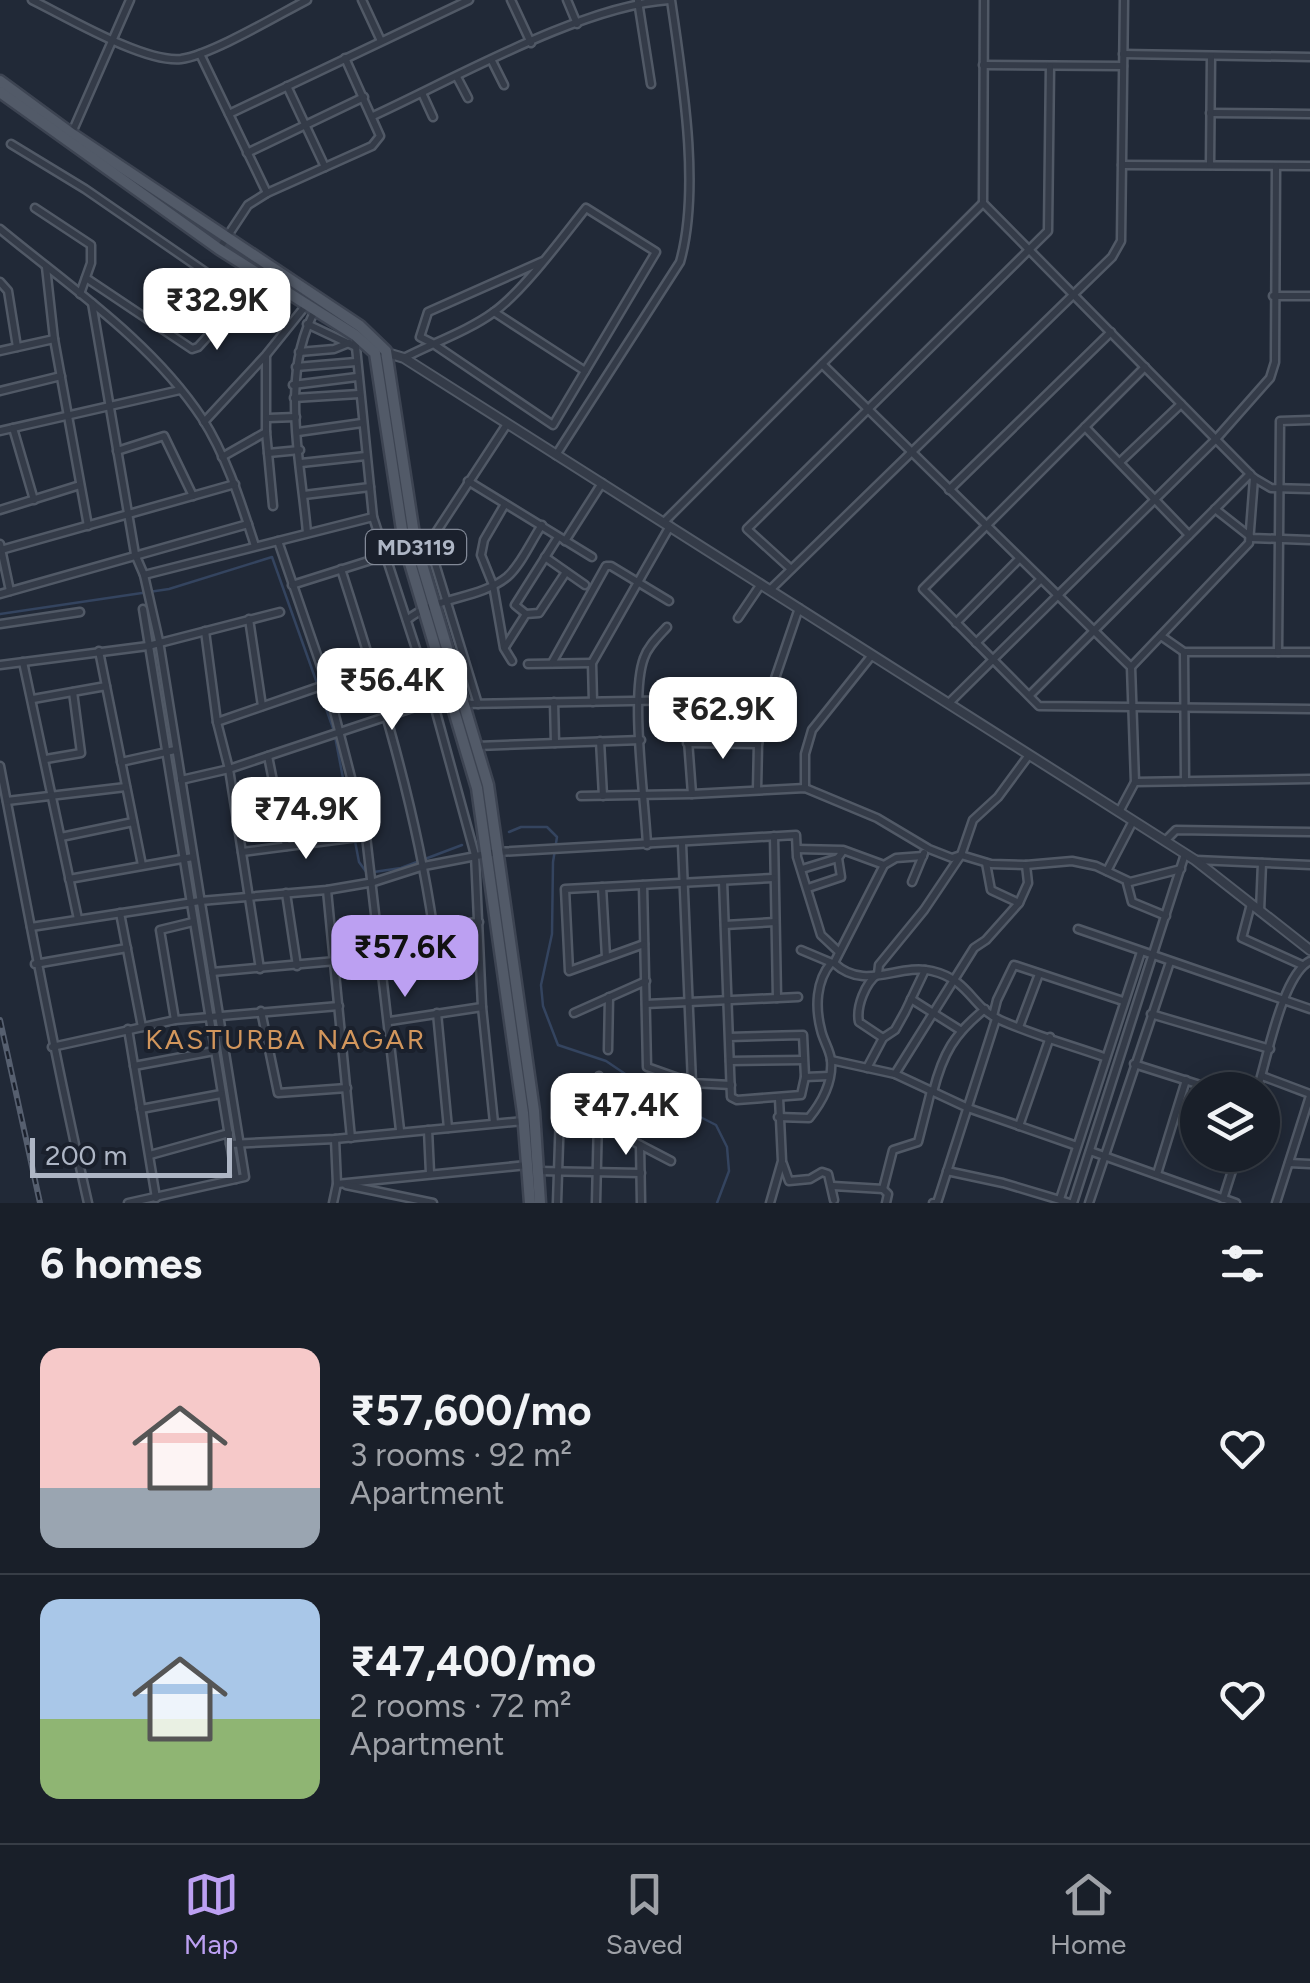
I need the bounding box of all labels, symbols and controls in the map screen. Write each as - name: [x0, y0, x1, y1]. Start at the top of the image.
- pin: ₹32.9K: [136, 268, 298, 353]
- text: ₹32.9K: [165, 281, 269, 319]
- road number: MD3119: [366, 530, 466, 564]
- pin: ₹56.4K: [311, 648, 473, 733]
- text: ₹56.4K: [339, 661, 445, 699]
- pin: ₹62.9K: [642, 677, 804, 762]
- text: ₹62.9K: [671, 690, 775, 728]
- pin: ₹74.9K: [225, 777, 387, 862]
- text: ₹74.9K: [253, 790, 359, 828]
- pin: ₹57.6K: [324, 915, 486, 1000]
- text: ₹57.6K: [353, 928, 457, 966]
- district label: KASTURBA NAGAR: [145, 1022, 427, 1056]
- map controls: [1180, 1072, 1280, 1172]
- button: layers: [1180, 1072, 1280, 1172]
- pin: ₹47.4K: [545, 1073, 707, 1158]
- text: ₹47.4K: [573, 1086, 679, 1124]
- scale bar: [30, 1133, 232, 1178]
- text: 200 m: [45, 1138, 127, 1172]
- icon: filters: [1215, 1236, 1270, 1291]
- text: 6 homes: [40, 1238, 202, 1289]
- text: ₹57,600/mo: [350, 1385, 592, 1436]
- icon: home: [120, 1388, 240, 1508]
- icon: heart: [1215, 1421, 1270, 1476]
- text: 3 rooms · 92 m²: [350, 1436, 572, 1474]
- text: Apartment: [350, 1474, 504, 1512]
- text: ₹47,400/mo: [350, 1636, 596, 1687]
- icon: home: [120, 1639, 240, 1759]
- icon: heart: [1215, 1672, 1270, 1727]
- text: 2 rooms · 72 m²: [350, 1687, 572, 1725]
- text: Apartment: [350, 1725, 504, 1763]
- tab: Map: [184, 1867, 239, 1961]
- tab: Saved: [606, 1867, 683, 1961]
- tab: Home: [1050, 1867, 1126, 1961]

